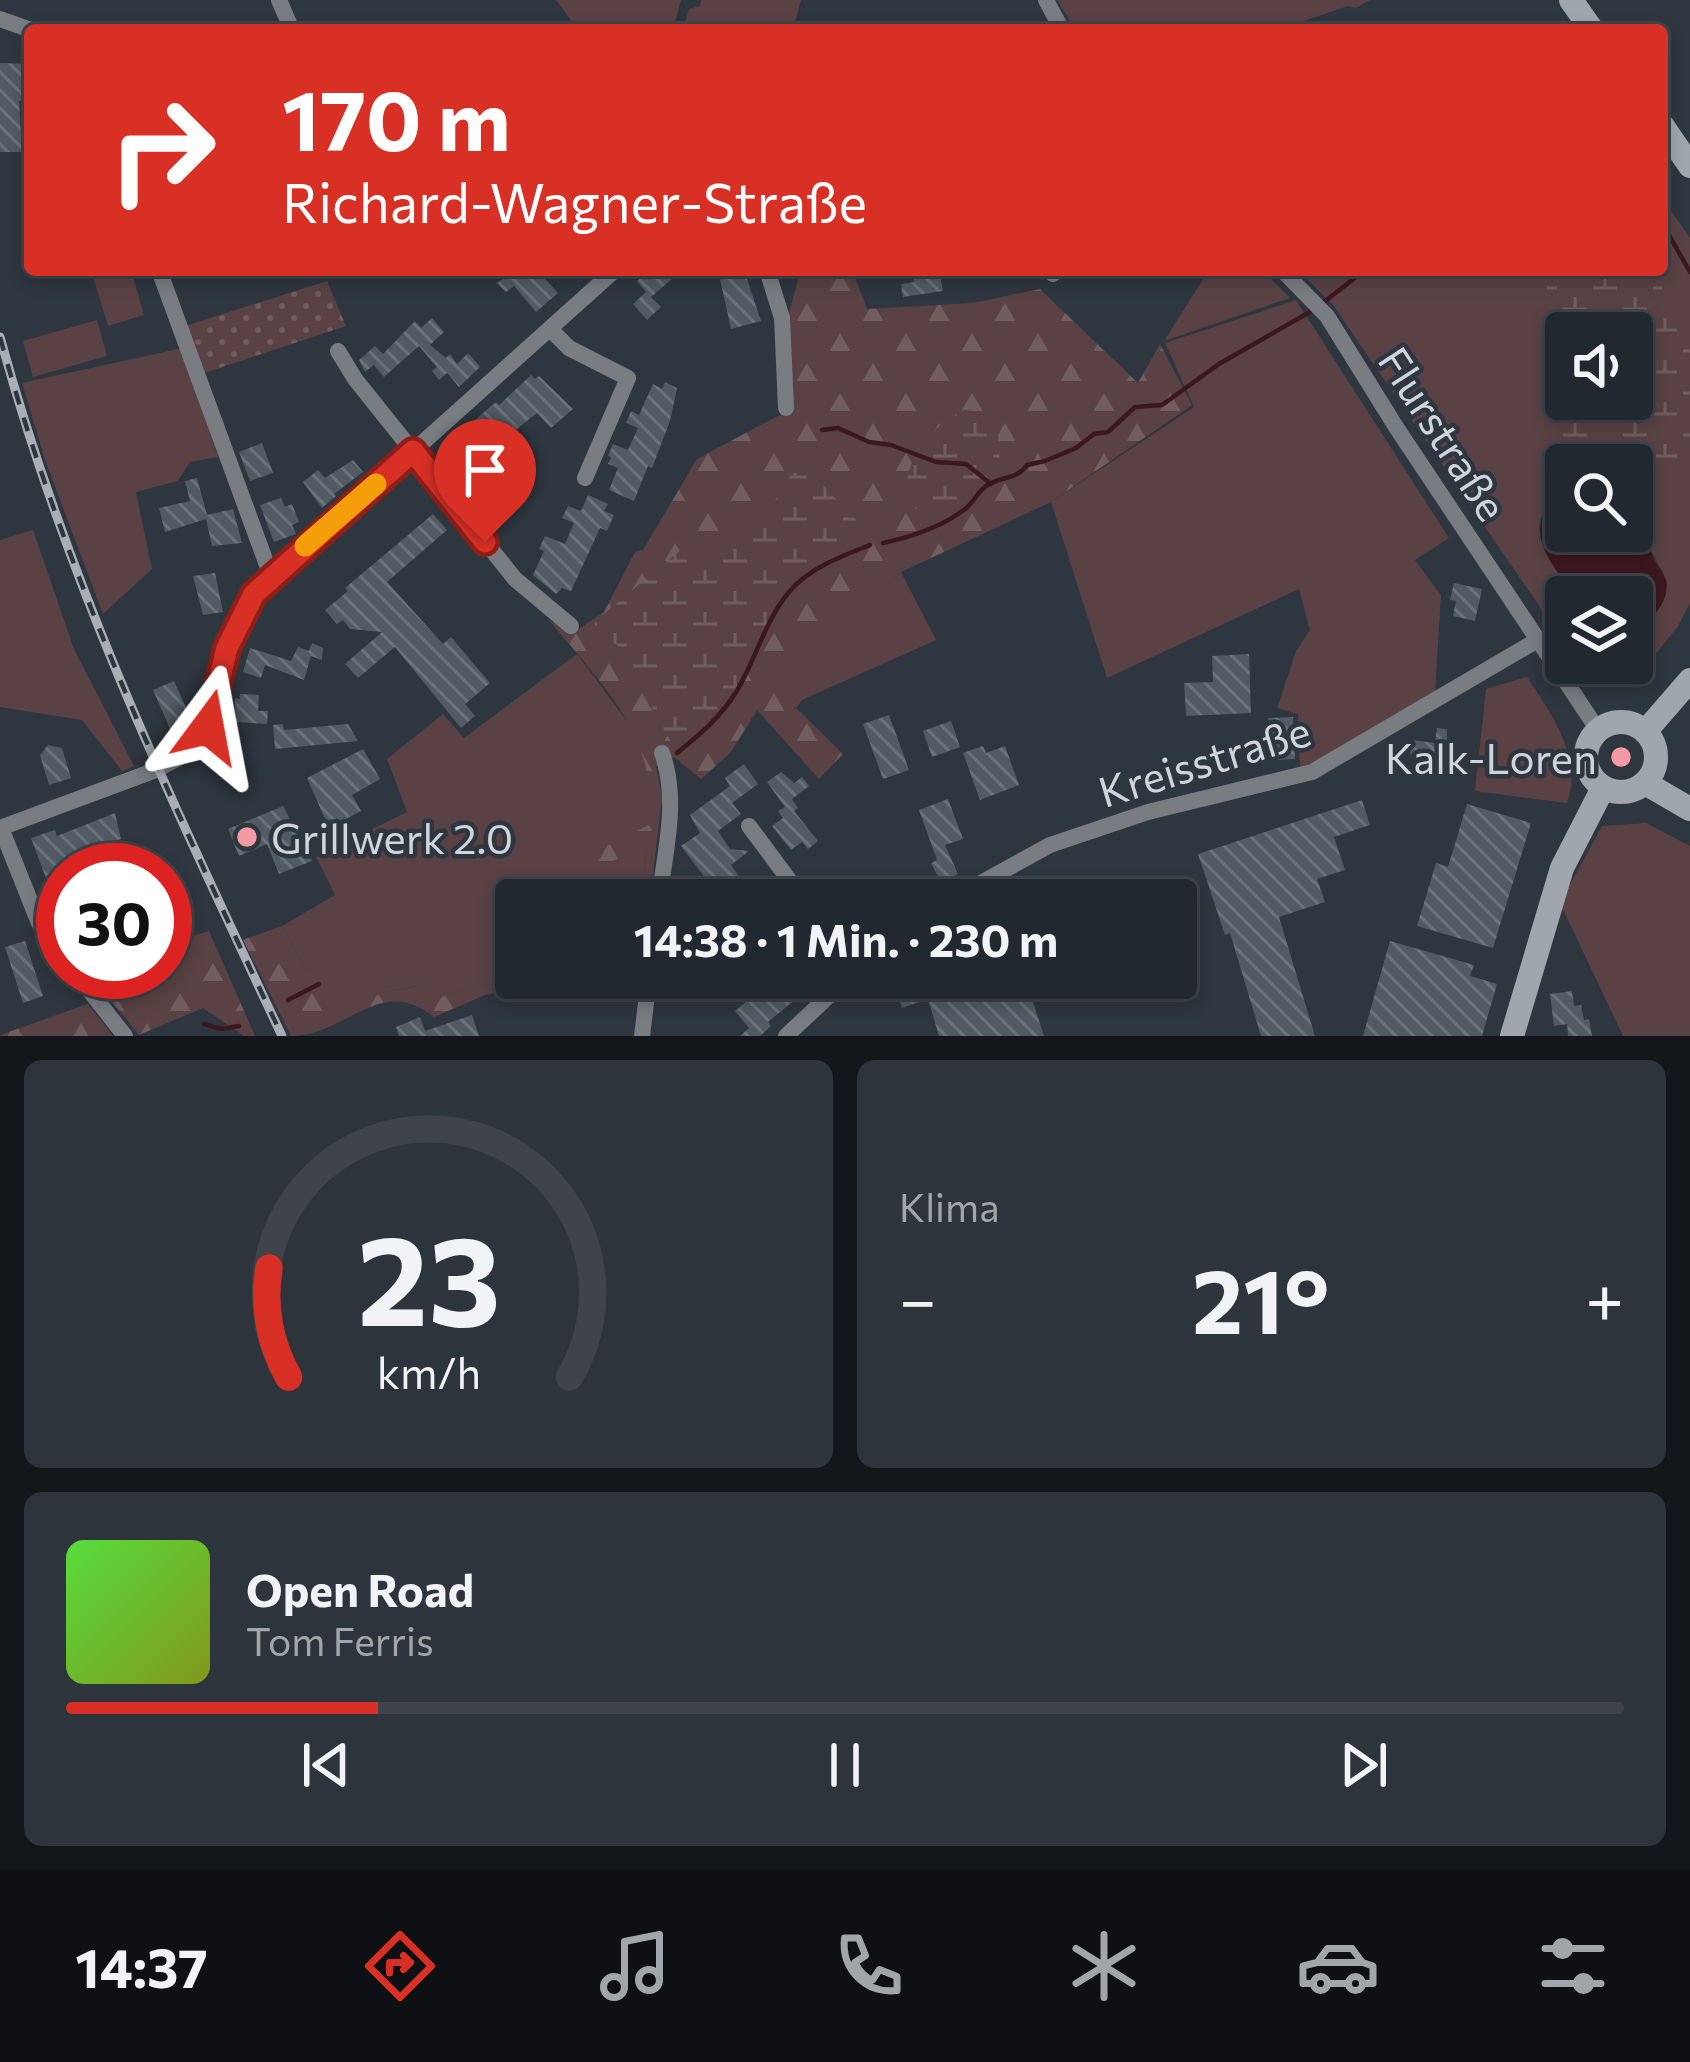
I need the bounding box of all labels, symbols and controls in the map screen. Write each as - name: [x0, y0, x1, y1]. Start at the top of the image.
- text: 170 m: [282, 66, 511, 168]
- icon: right: [84, 72, 240, 228]
- text: Richard-Wagner-Straße: [282, 168, 867, 234]
- map controls: [1545, 312, 1653, 684]
- button: sound: [1545, 312, 1653, 420]
- street label: Flurstraße: [1369, 336, 1519, 530]
- pin: [434, 419, 536, 542]
- icon: arrive: [452, 437, 518, 503]
- button: search: [1545, 444, 1653, 552]
- button: layers: [1545, 576, 1653, 684]
- position arrow: [145, 664, 271, 790]
- street label: Kreisstraße: [1092, 703, 1316, 817]
- place label: Kalk-Loren: [1385, 731, 1597, 783]
- marker: Kalk-Loren: [1608, 744, 1634, 770]
- place label: Grillwerk 2.0: [271, 811, 513, 863]
- marker: Grillwerk 2.0: [234, 824, 260, 850]
- speed limit sign: 30: [36, 843, 192, 999]
- text: 14:38 · 1 Min. · 230 m: [634, 911, 1058, 966]
- text: Klima: [899, 1182, 1000, 1230]
- text: 23: [357, 1199, 500, 1352]
- text: 21°: [1192, 1242, 1330, 1353]
- text: −: [899, 1257, 937, 1338]
- text: +: [1585, 1257, 1624, 1338]
- text: km/h: [376, 1345, 481, 1398]
- text: Open Road: [246, 1561, 474, 1616]
- text: Tom Ferris: [246, 1616, 434, 1664]
- icon: previous: [293, 1732, 359, 1798]
- icon: pause: [812, 1732, 878, 1798]
- icon: next: [1331, 1732, 1397, 1798]
- icon: directions: [358, 1924, 442, 2008]
- icon: music: [593, 1924, 677, 2008]
- icon: phone: [827, 1924, 911, 2008]
- icon: climate: [1062, 1924, 1146, 2008]
- icon: car: [1296, 1924, 1380, 2008]
- icon: filters: [1531, 1924, 1615, 2008]
- text: 14:37: [75, 1933, 208, 1999]

